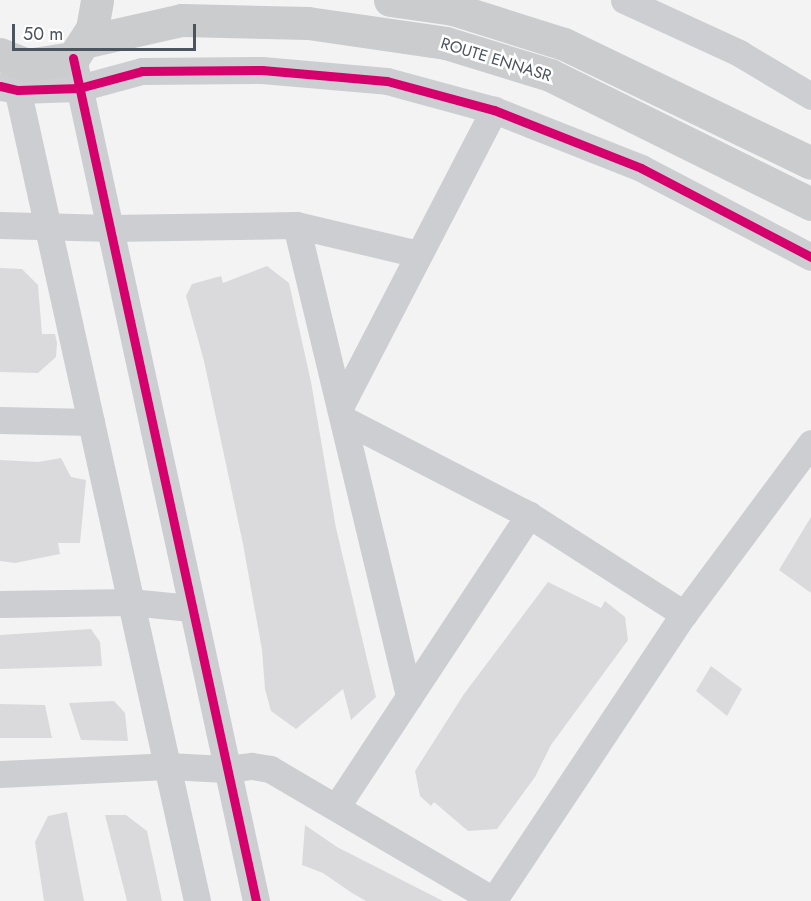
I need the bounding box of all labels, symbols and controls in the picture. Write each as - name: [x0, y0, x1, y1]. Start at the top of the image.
- scale bar: [15, 12, 200, 50]
- text: 50 m: [23, 21, 63, 47]
- street label: ROUTE ENNASR: [438, 34, 554, 86]

